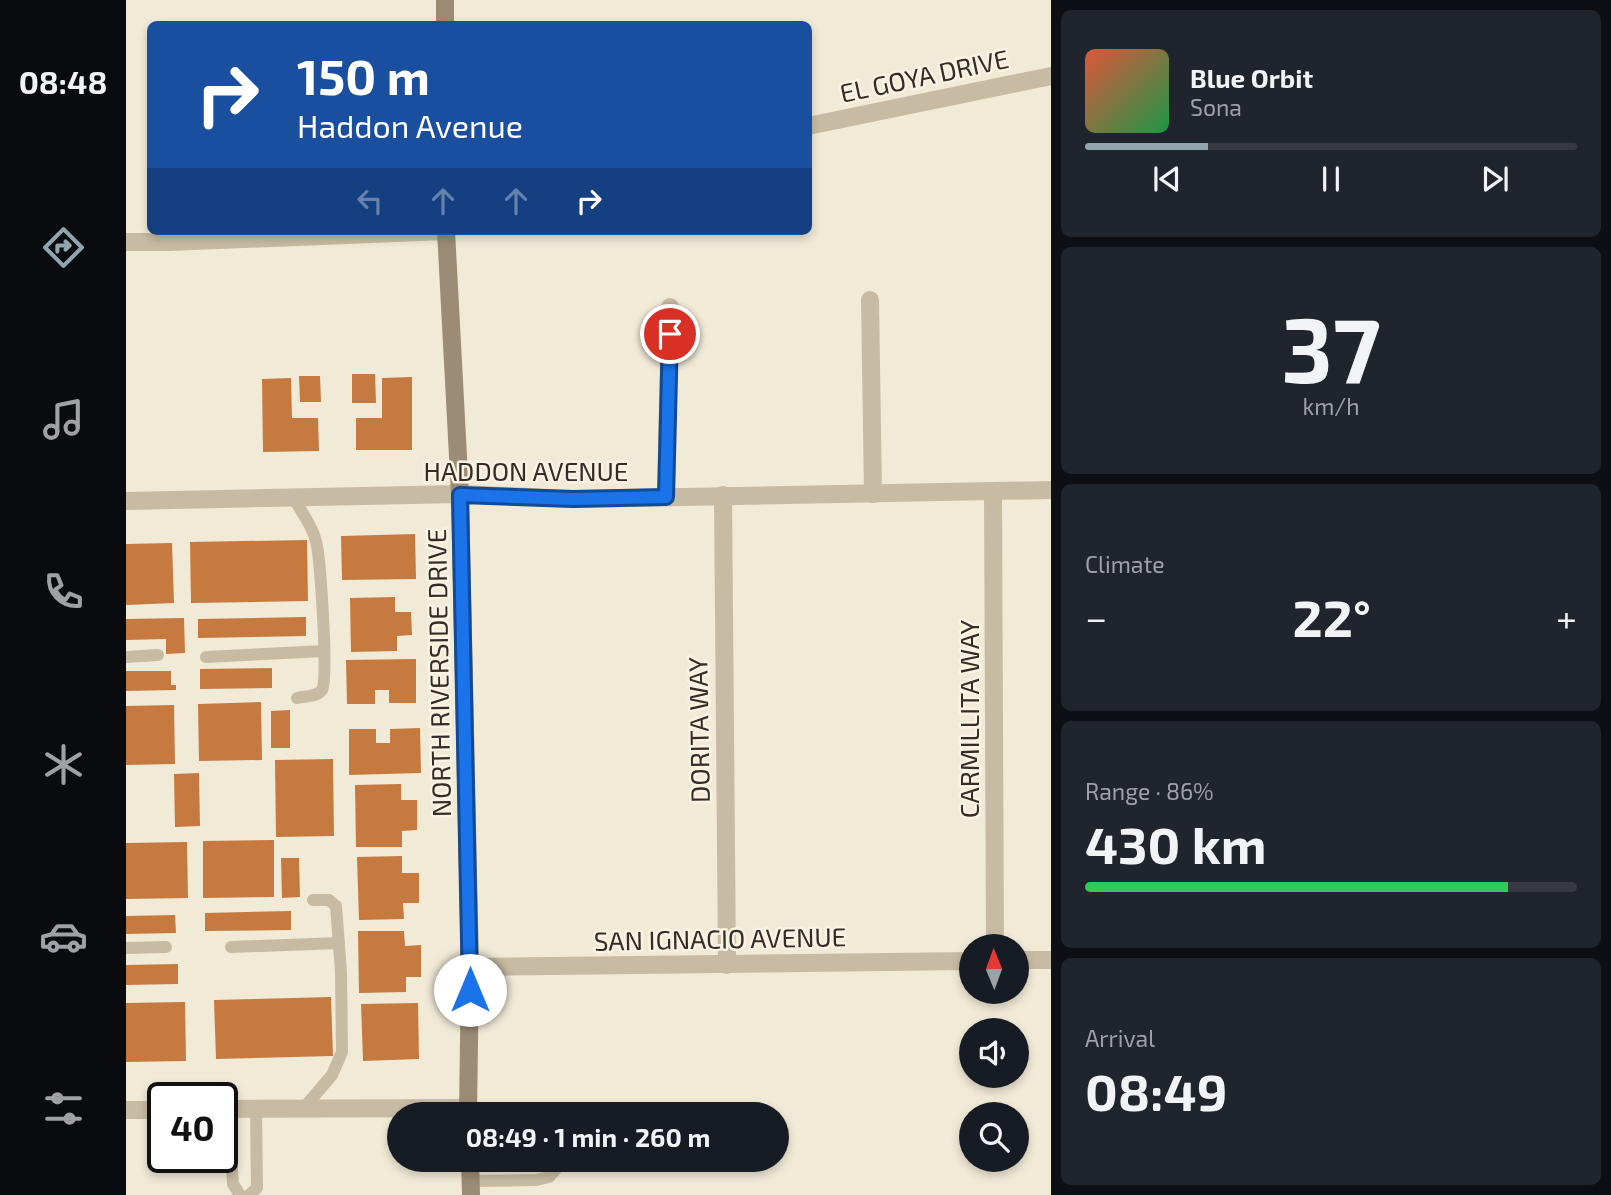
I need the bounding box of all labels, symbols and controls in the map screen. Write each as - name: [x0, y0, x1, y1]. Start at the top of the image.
- street label: EL GOYA DRIVE: [837, 42, 1011, 108]
- text: 150 m: [297, 46, 430, 105]
- icon: right: [182, 49, 273, 140]
- text: 08:48: [19, 62, 107, 100]
- text: Blue Orbit: [1190, 62, 1313, 93]
- text: Sona: [1190, 93, 1242, 121]
- text: Haddon Avenue: [297, 106, 523, 144]
- icon: previous: [1148, 160, 1186, 198]
- icon: pause: [1312, 160, 1350, 198]
- icon: next: [1476, 160, 1514, 198]
- icon: left: [351, 182, 389, 220]
- icon: ahead: [424, 182, 462, 220]
- icon: ahead: [497, 182, 535, 220]
- icon: right: [570, 182, 608, 220]
- icon: directions: [39, 223, 88, 272]
- text: 37: [1281, 292, 1381, 401]
- pin: [640, 304, 700, 364]
- icon: arrive: [651, 315, 689, 353]
- text: km/h: [1302, 392, 1360, 420]
- icon: music: [39, 395, 88, 444]
- street label: HADDON AVENUE: [424, 455, 628, 486]
- street label: NORTH RIVERSIDE DRIVE: [420, 528, 456, 818]
- text: Climate: [1085, 550, 1165, 578]
- icon: phone: [39, 567, 88, 616]
- text: 22°: [1292, 585, 1371, 647]
- text: −: [1085, 594, 1107, 640]
- text: +: [1556, 594, 1577, 640]
- street label: CARMILLITA WAY: [953, 620, 984, 818]
- street label: DORITA WAY: [681, 657, 715, 803]
- icon: climate: [39, 740, 88, 789]
- text: Range · 86%: [1085, 777, 1214, 805]
- text: 430 km: [1085, 812, 1267, 874]
- icon: car: [39, 912, 88, 961]
- street label: SAN IGNACIO AVENUE: [593, 920, 847, 956]
- north arrow: [959, 934, 1029, 1004]
- map controls: [959, 934, 1029, 1172]
- position arrow: [433, 953, 507, 1027]
- button: sound: [959, 1018, 1029, 1088]
- text: Arrival: [1085, 1024, 1155, 1052]
- text: 08:49: [1085, 1059, 1227, 1121]
- speed limit sign: 40: [147, 1082, 238, 1173]
- icon: filters: [39, 1084, 88, 1133]
- button: search: [959, 1102, 1029, 1172]
- text: 08:49 · 1 min · 260 m: [466, 1121, 710, 1152]

